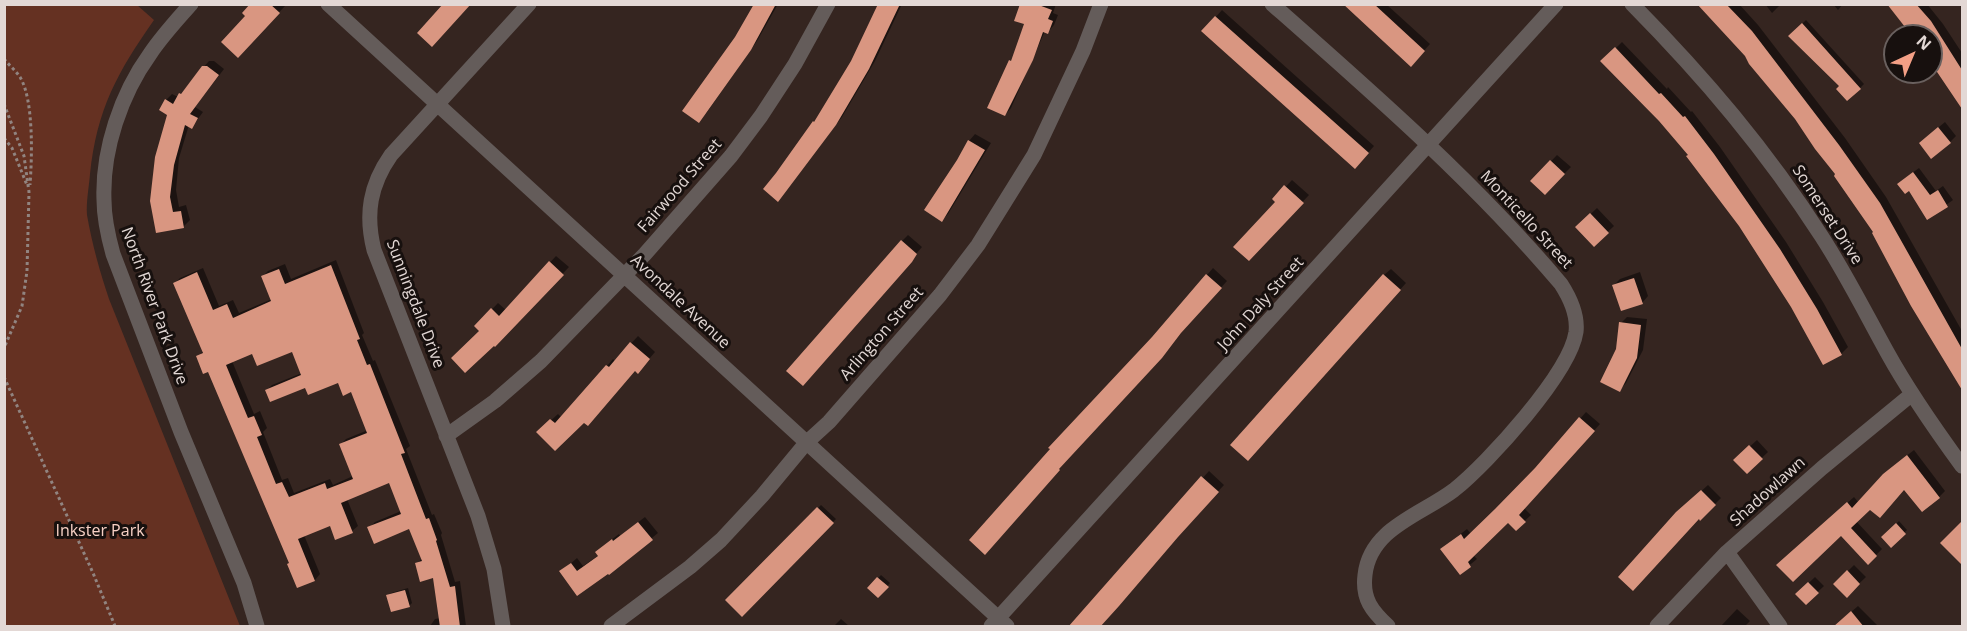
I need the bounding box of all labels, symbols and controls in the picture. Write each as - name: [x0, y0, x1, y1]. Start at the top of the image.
- north arrow: [1883, 24, 1943, 84]
- text: N: [1912, 30, 1936, 55]
- street label: Fairwood Street: [634, 135, 726, 237]
- street label: Somerset Drive: [1788, 162, 1866, 268]
- street label: Monticello Street: [1476, 167, 1576, 273]
- street label: North River Park Drive: [117, 225, 191, 387]
- street label: Sunningdale Drive: [382, 237, 448, 371]
- street label: Avondale Avenue: [626, 251, 734, 353]
- street label: John Daly Street: [1214, 253, 1308, 355]
- street label: Arlington Street: [836, 283, 928, 385]
- street label: Shadowlawn: [1726, 453, 1810, 531]
- park label: Inkster Park: [55, 521, 145, 541]

